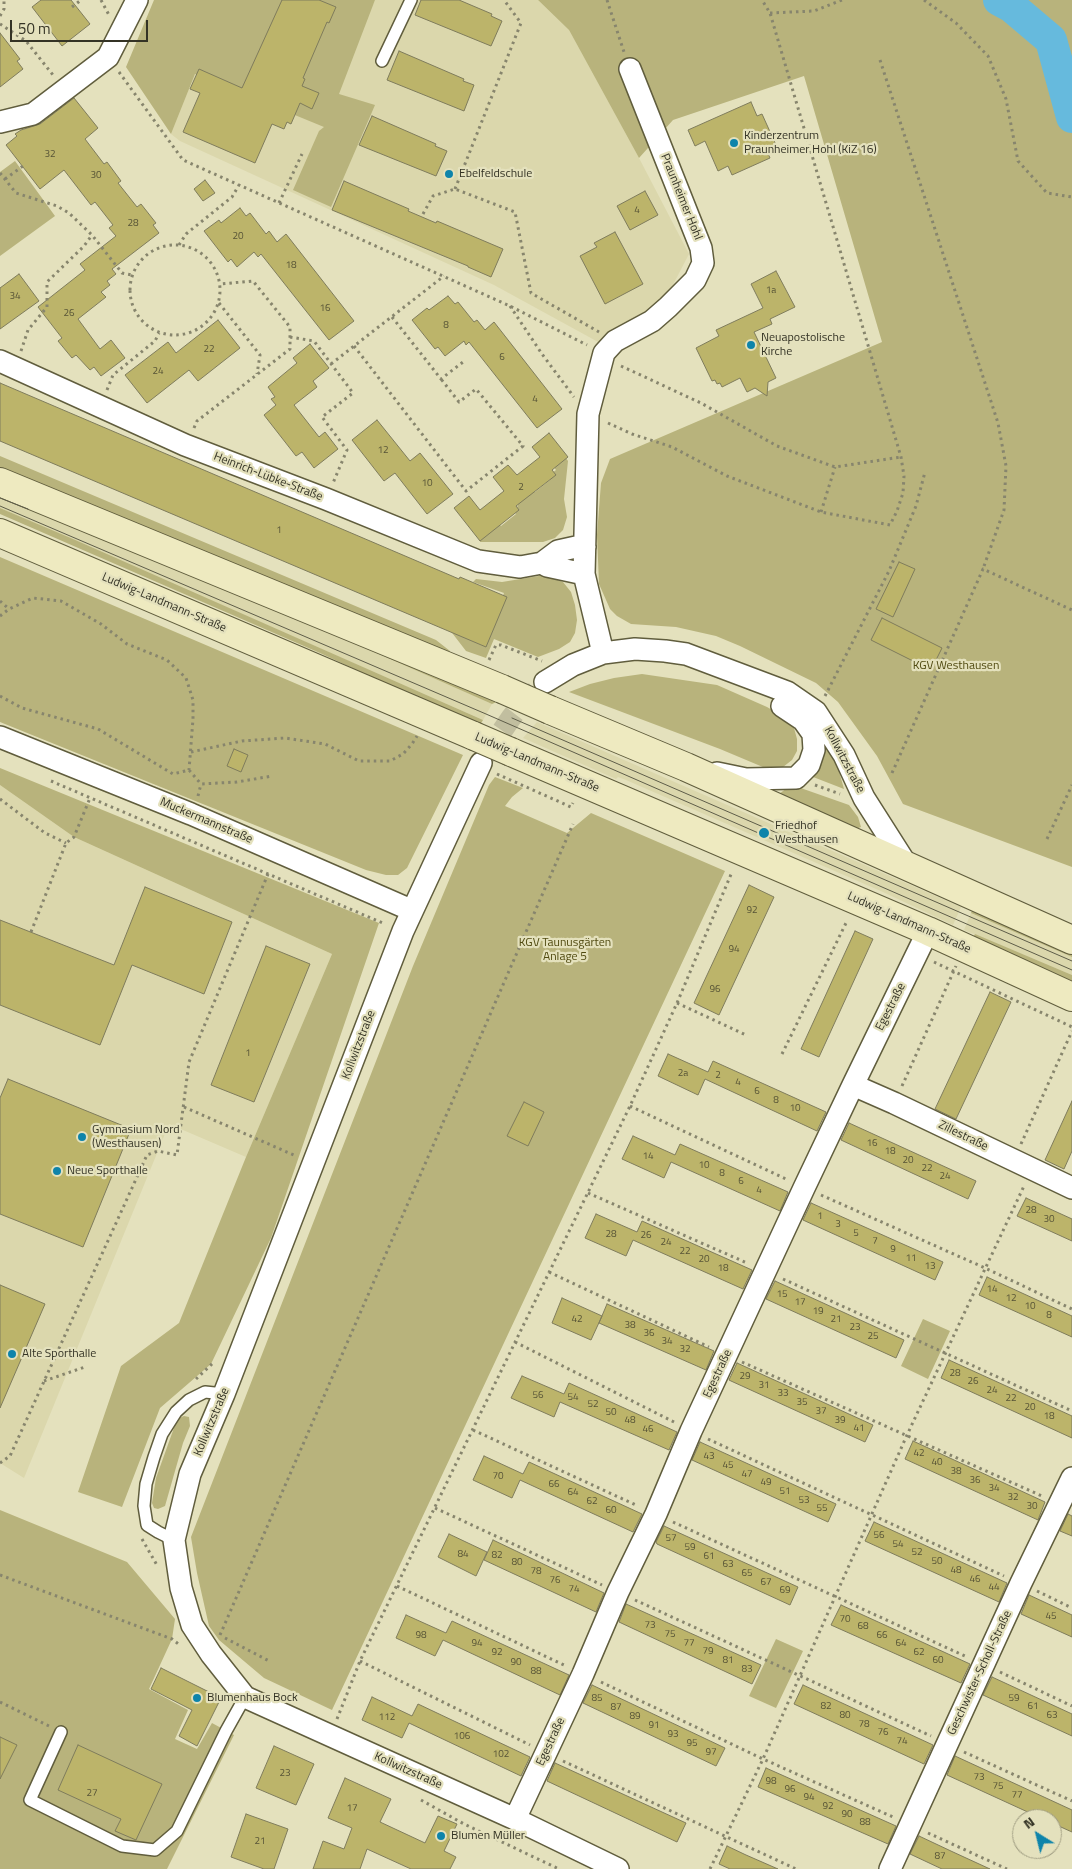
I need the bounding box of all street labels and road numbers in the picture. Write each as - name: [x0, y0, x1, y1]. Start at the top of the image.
- street label: Praunheimer Hohl: [657, 152, 705, 242]
- street label: Heinrich-Lübke-Straße: [211, 450, 325, 504]
- street label: Ludwig-Landmann-Straße: [100, 570, 228, 636]
- street label: Kollwitzstraße: [821, 724, 867, 796]
- street label: Ludwig-Landmann-Straße: [473, 730, 601, 796]
- street label: Muckermannstraße: [157, 795, 255, 847]
- street label: Ludwig-Landmann-Straße: [845, 889, 973, 957]
- street label: Egestraße: [873, 981, 909, 1033]
- street label: Kollwitzstraße: [339, 1008, 379, 1082]
- street label: Zillestraße: [936, 1118, 990, 1154]
- street label: Egestraße: [701, 1348, 735, 1400]
- street label: Kollwitzstraße: [191, 1386, 233, 1458]
- street label: Geschwister-Scholl-Straße: [945, 1609, 1015, 1737]
- street label: Egestraße: [534, 1716, 568, 1768]
- street label: Kollwitzstraße: [372, 1750, 444, 1792]

